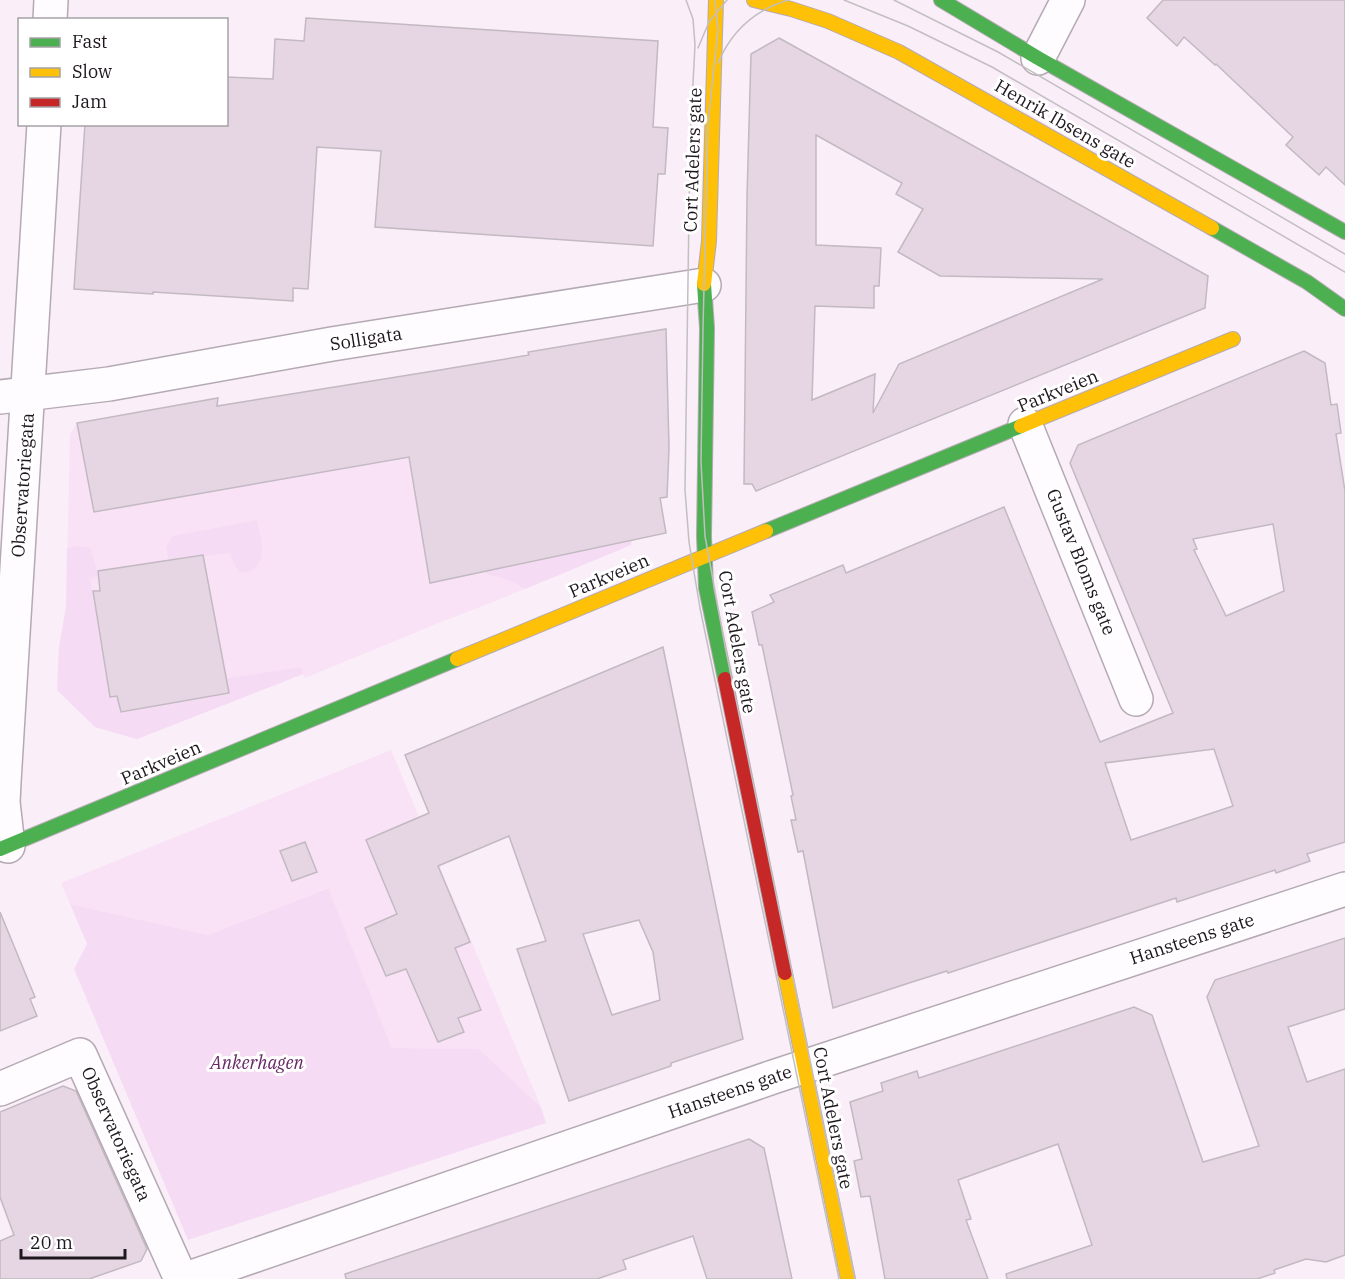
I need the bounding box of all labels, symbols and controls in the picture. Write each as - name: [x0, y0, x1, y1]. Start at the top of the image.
- legend: [18, 18, 228, 126]
- text: Fast: [72, 30, 107, 53]
- text: Slow: [72, 60, 112, 83]
- street label: Henrik Ibsens gate: [991, 74, 1140, 173]
- street label: Cort Adelers gate: [678, 87, 707, 233]
- text: Jam: [72, 90, 107, 113]
- street label: Solligata: [328, 321, 404, 356]
- street label: Parkveien: [1014, 364, 1102, 417]
- street label: Observatoriegata: [6, 412, 39, 558]
- street label: Gustav Bloms gate: [1042, 485, 1121, 638]
- street label: Parkveien: [565, 548, 653, 603]
- street label: Cort Adelers gate: [714, 569, 761, 715]
- street label: Parkveien: [117, 735, 205, 790]
- street label: Hansteens gate: [1127, 908, 1257, 969]
- street label: Cort Adelers gate: [808, 1045, 859, 1191]
- park label: Ankerhagen: [209, 1051, 304, 1074]
- street label: Hansteens gate: [665, 1060, 795, 1124]
- street label: Observatoriegata: [76, 1063, 157, 1205]
- scale bar: [21, 1222, 124, 1260]
- text: 20 m: [30, 1231, 73, 1254]

